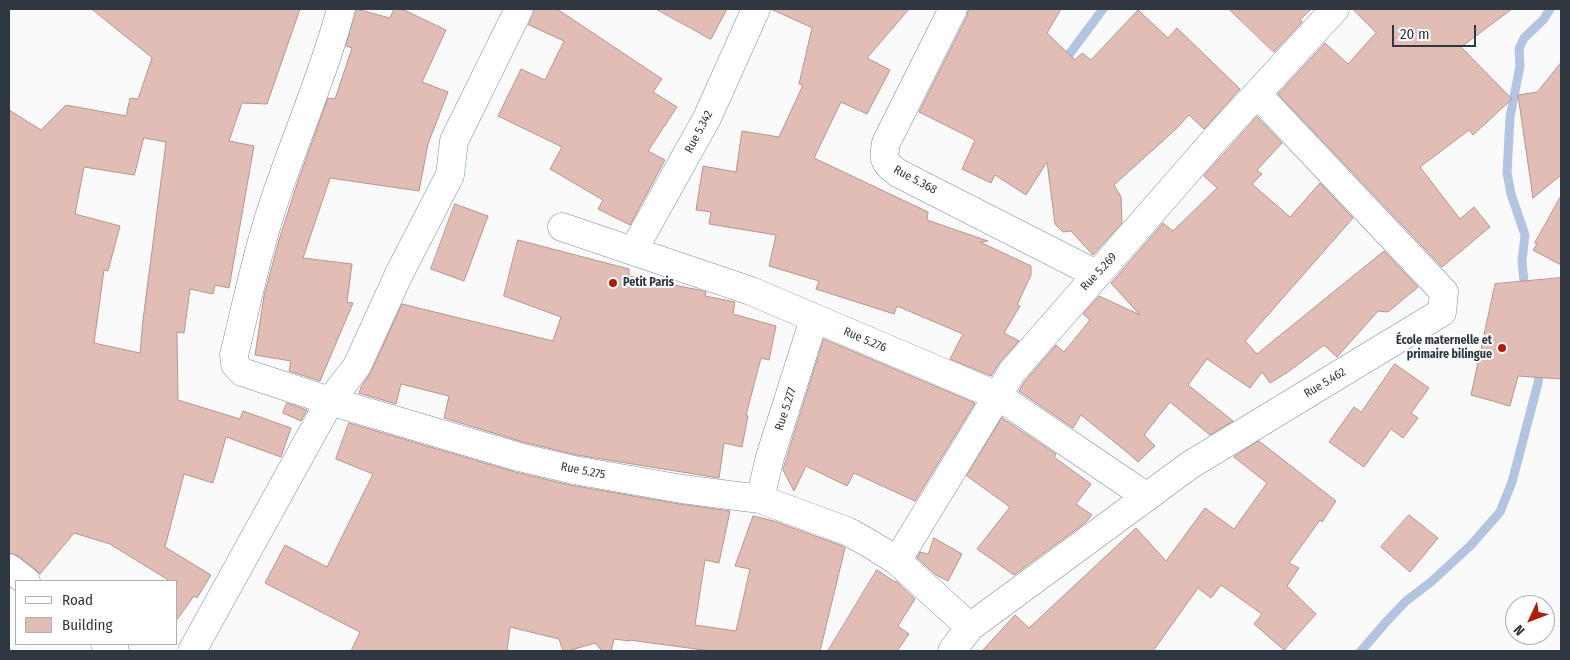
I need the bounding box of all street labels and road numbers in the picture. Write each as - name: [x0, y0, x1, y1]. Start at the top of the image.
- street label: Rue 5.342: [682, 108, 716, 156]
- street label: Rue 5.368: [891, 163, 939, 197]
- street label: Rue 5.269: [1078, 250, 1120, 294]
- street label: Rue 5.276: [841, 325, 889, 355]
- street label: Rue 5.462: [1302, 365, 1348, 401]
- street label: Rue 5.277: [772, 386, 800, 432]
- street label: Rue 5.275: [560, 460, 606, 482]

